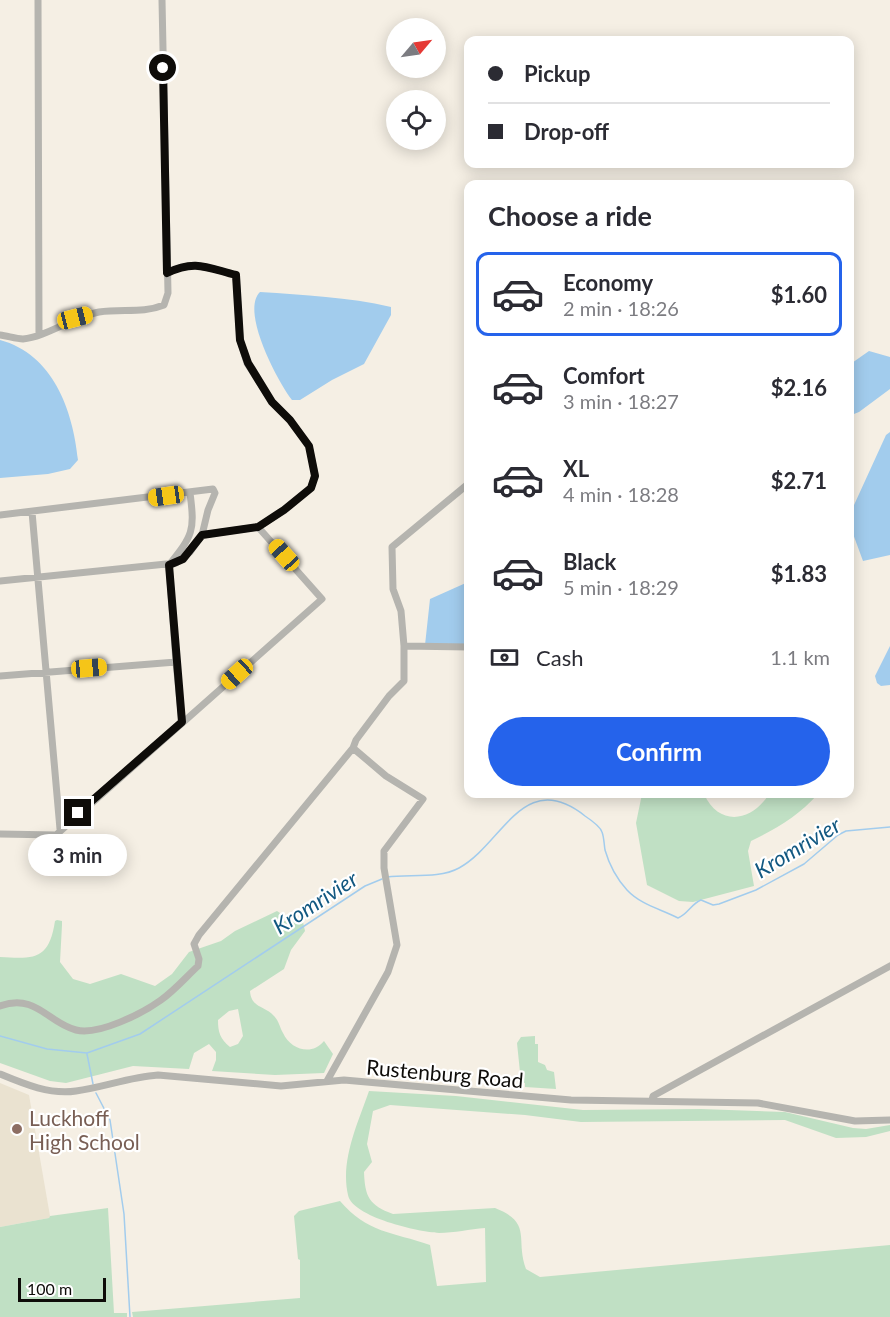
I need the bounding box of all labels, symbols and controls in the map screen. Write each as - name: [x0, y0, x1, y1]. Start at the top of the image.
- north arrow: [386, 18, 446, 78]
- map controls: [386, 18, 446, 150]
- route start: [149, 54, 176, 81]
- text: Pickup: [524, 60, 590, 87]
- button: locate: [386, 90, 446, 150]
- text: Drop-off: [524, 118, 609, 145]
- text: Choose a ride: [488, 199, 652, 232]
- icon: car: [491, 267, 545, 321]
- text: Economy: [563, 269, 653, 296]
- text: $1.60: [771, 281, 827, 308]
- text: 2 min · 18:26: [563, 296, 679, 320]
- car: [55, 305, 95, 331]
- icon: car: [491, 360, 545, 414]
- text: Comfort: [563, 362, 645, 389]
- text: $2.16: [771, 374, 827, 401]
- text: 3 min · 18:27: [563, 389, 679, 413]
- icon: car: [491, 453, 545, 507]
- text: XL: [563, 455, 589, 482]
- text: $2.71: [771, 467, 827, 494]
- text: 4 min · 18:28: [563, 482, 679, 506]
- car: [147, 485, 185, 507]
- car: [265, 536, 303, 574]
- icon: car: [491, 546, 545, 600]
- text: Black: [563, 548, 616, 575]
- text: $1.83: [771, 560, 827, 587]
- text: 5 min · 18:29: [563, 575, 679, 599]
- icon: cash: [488, 641, 521, 674]
- text: Cash: [536, 644, 583, 671]
- text: 1.1 km: [770, 645, 830, 669]
- car: [218, 655, 256, 693]
- car: [70, 657, 108, 679]
- button: Confirm: [488, 717, 830, 786]
- route end: [64, 799, 91, 826]
- water label: Kromrivier: [749, 811, 845, 883]
- callout: 3 min: [28, 834, 128, 876]
- text: 3 min: [53, 843, 102, 867]
- water label: Kromrivier: [268, 864, 363, 939]
- street label: Rustenburg Road: [365, 1054, 525, 1092]
- place label: Luckhoff High School: [29, 1105, 140, 1154]
- marker: Luckhoff High School: [10, 1122, 24, 1136]
- scale bar: [18, 1275, 106, 1302]
- text: 100 m: [27, 1279, 72, 1298]

